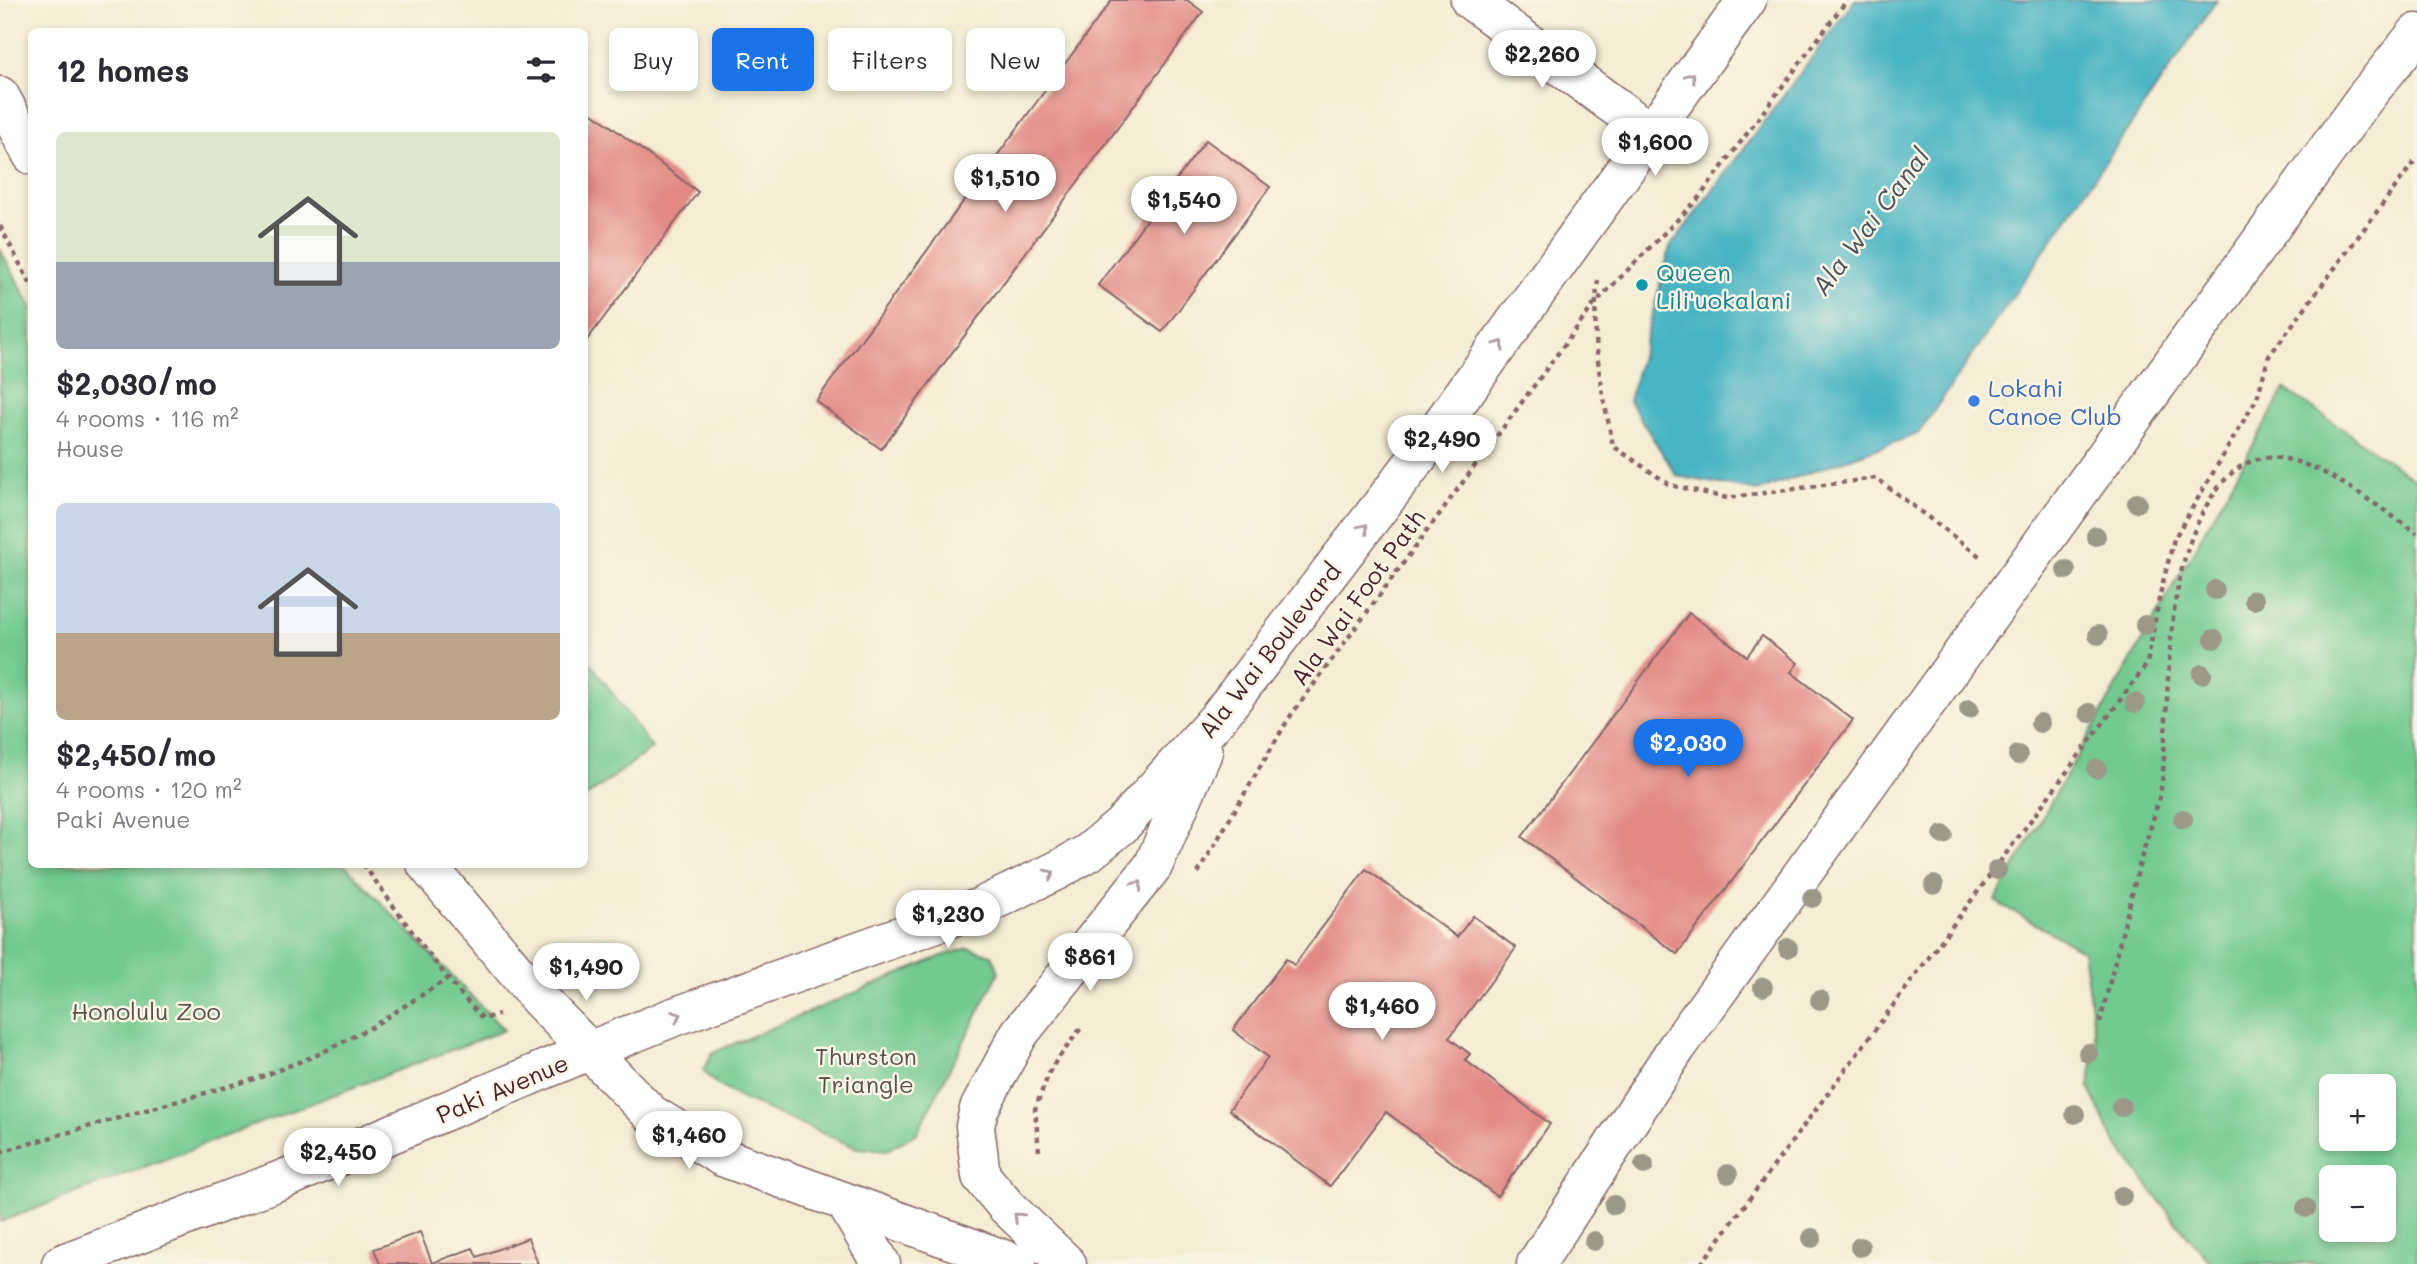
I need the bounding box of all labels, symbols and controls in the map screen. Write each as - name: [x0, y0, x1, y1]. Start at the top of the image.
- chip: Buy: [609, 28, 698, 91]
- chip: Rent: [712, 28, 814, 91]
- chip: Filters: [828, 28, 952, 91]
- chip: New: [966, 28, 1065, 91]
- pin: $2,260: [1485, 31, 1599, 90]
- text: $2,260: [1504, 38, 1580, 68]
- text: 12 homes: [56, 50, 189, 90]
- icon: filters: [522, 51, 560, 89]
- one-way arrow: [1682, 72, 1695, 85]
- pin: $1,600: [1598, 118, 1712, 178]
- text: $1,600: [1618, 126, 1692, 156]
- water label: Ala Wai Canal: [1803, 140, 1937, 302]
- pin: $1,510: [948, 154, 1062, 214]
- text: $1,510: [970, 162, 1040, 192]
- pin: $1,540: [1127, 176, 1241, 236]
- icon: home: [245, 178, 371, 304]
- text: $1,540: [1147, 184, 1221, 214]
- place label: Queen Lili'uokalani: [1656, 256, 1791, 315]
- marker: Queen Lili'uokalani: [1634, 277, 1650, 293]
- one-way arrow: [1491, 340, 1504, 353]
- text: $2,030/mo: [56, 363, 217, 403]
- place label: Lokahi Canoe Club: [1988, 372, 2122, 431]
- marker: Lokahi Canoe Club: [1966, 393, 1982, 409]
- text: 4 rooms · 116 m²: [56, 403, 239, 433]
- pin: $2,490: [1385, 416, 1499, 475]
- text: $2,490: [1403, 423, 1481, 453]
- text: House: [56, 433, 124, 463]
- street label: Ala Wai Foot Path: [1283, 503, 1431, 691]
- one-way arrow: [1356, 523, 1369, 535]
- icon: home: [245, 549, 371, 675]
- street label: Ala Wai Boulevard: [1191, 556, 1347, 744]
- pin: $2,030: [1631, 720, 1745, 779]
- text: $2,030: [1649, 727, 1727, 757]
- text: $2,450/mo: [56, 734, 216, 774]
- text: 4 rooms · 120 m²: [56, 774, 242, 804]
- text: Paki Avenue: [56, 804, 191, 834]
- one-way arrow: [1043, 868, 1055, 882]
- one-way arrow: [1130, 880, 1142, 893]
- pin: $1,230: [891, 890, 1005, 950]
- text: $1,230: [912, 898, 984, 928]
- pin: $861: [1049, 934, 1131, 993]
- text: $861: [1064, 941, 1116, 971]
- pin: $1,490: [529, 944, 643, 1003]
- text: $1,490: [549, 951, 623, 981]
- pin: $1,460: [1325, 982, 1439, 1042]
- text: $1,460: [1345, 990, 1419, 1020]
- park label: Honolulu Zoo: [71, 995, 221, 1026]
- one-way arrow: [671, 1010, 683, 1024]
- park label: Thurston Triangle: [815, 1040, 917, 1099]
- street label: Paki Avenue: [431, 1046, 573, 1130]
- map controls: [2319, 1074, 2396, 1242]
- button: +: [2319, 1074, 2396, 1151]
- pin: $1,460: [632, 1112, 746, 1171]
- text: $1,460: [652, 1119, 726, 1149]
- pin: $2,450: [281, 1128, 395, 1188]
- text: $2,450: [300, 1136, 376, 1166]
- button: −: [2319, 1165, 2396, 1242]
- one-way arrow: [1013, 1213, 1026, 1226]

